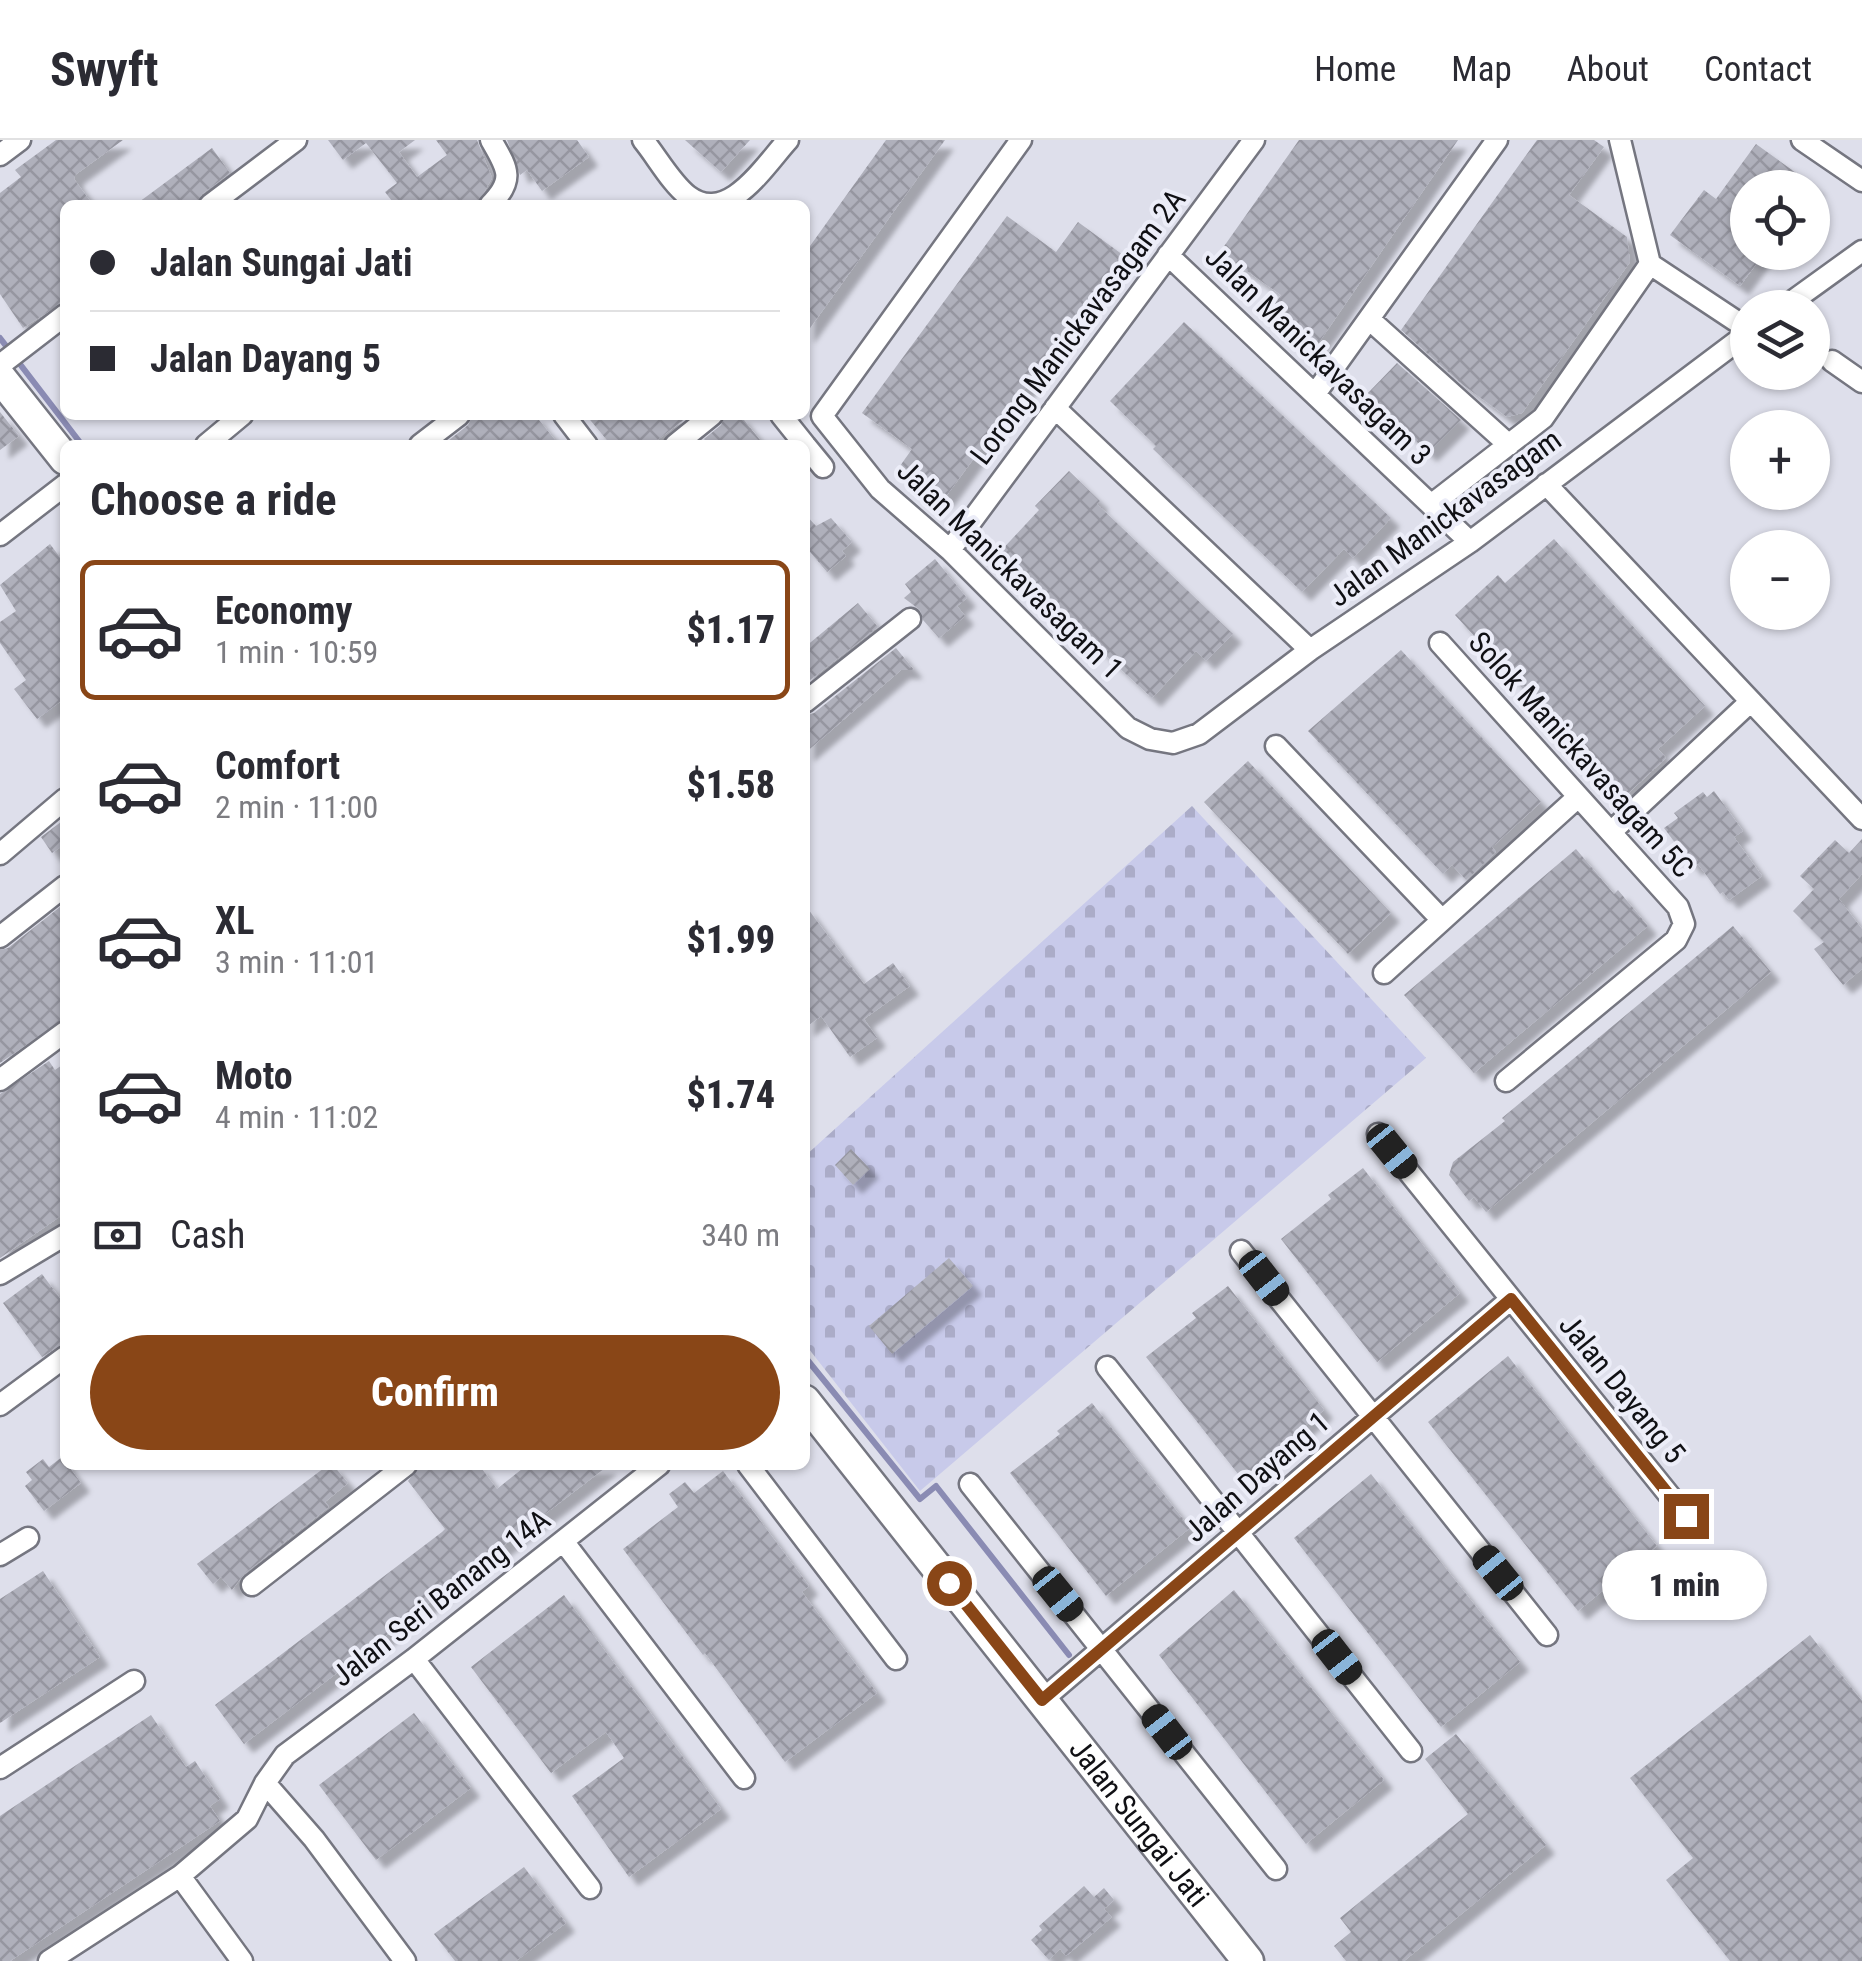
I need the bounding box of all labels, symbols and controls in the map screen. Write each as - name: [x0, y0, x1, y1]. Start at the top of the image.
- text: Swyft: [50, 41, 158, 98]
- text: Home: [1314, 49, 1396, 90]
- text: Map: [1451, 49, 1512, 90]
- text: About: [1567, 49, 1649, 90]
- text: Contact: [1704, 49, 1812, 90]
- map controls: [1730, 170, 1830, 630]
- button: locate: [1730, 170, 1830, 270]
- street label: Lorong Manickavasagam 2A: [963, 182, 1192, 471]
- street label: Jalan Manickavasagam 3: [1198, 239, 1438, 472]
- text: Jalan Sungai Jati: [150, 241, 413, 285]
- button: layers: [1730, 290, 1830, 390]
- text: Jalan Dayang 5: [150, 337, 381, 381]
- button: +: [1730, 410, 1830, 510]
- street label: Jalan Manickavasagam: [1322, 422, 1568, 614]
- street label: Jalan Manickavasagam 1: [890, 453, 1130, 686]
- text: Choose a ride: [90, 473, 337, 526]
- button: −: [1730, 530, 1830, 630]
- icon: car: [95, 585, 185, 675]
- text: Economy: [215, 589, 352, 633]
- text: $1.17: [686, 608, 775, 652]
- street label: Solok Manickavasagam 5C: [1462, 625, 1701, 885]
- text: 1 min · 10:59: [215, 633, 378, 671]
- icon: car: [95, 740, 185, 830]
- text: Comfort: [215, 744, 340, 788]
- text: $1.58: [686, 763, 775, 807]
- text: 2 min · 11:00: [215, 788, 378, 826]
- icon: car: [95, 895, 185, 985]
- text: XL: [215, 899, 254, 943]
- text: $1.99: [686, 918, 775, 962]
- text: 3 min · 11:01: [215, 943, 378, 981]
- icon: car: [95, 1050, 185, 1140]
- text: Moto: [215, 1054, 293, 1098]
- text: $1.74: [686, 1073, 775, 1117]
- text: 4 min · 11:02: [215, 1098, 378, 1136]
- car: [1361, 1118, 1423, 1184]
- icon: cash: [90, 1208, 145, 1263]
- text: Cash: [170, 1213, 245, 1257]
- text: 340 m: [701, 1216, 780, 1254]
- car: [1234, 1245, 1294, 1311]
- street label: Jalan Dayang 5: [1552, 1308, 1693, 1470]
- button: Confirm: [90, 1335, 780, 1450]
- street label: Jalan Dayang 1: [1177, 1404, 1336, 1549]
- route end: [1664, 1494, 1709, 1539]
- street label: Jalan Seri Banang 14A: [325, 1502, 557, 1694]
- car: [1467, 1540, 1529, 1606]
- callout: 1 min: [1604, 1551, 1768, 1621]
- route start: [927, 1561, 972, 1606]
- car: [1027, 1561, 1089, 1627]
- text: 1 min: [1649, 1566, 1720, 1604]
- car: [1307, 1624, 1367, 1690]
- car: [1137, 1699, 1197, 1765]
- street label: Jalan Sungai Jati: [1062, 1732, 1216, 1913]

